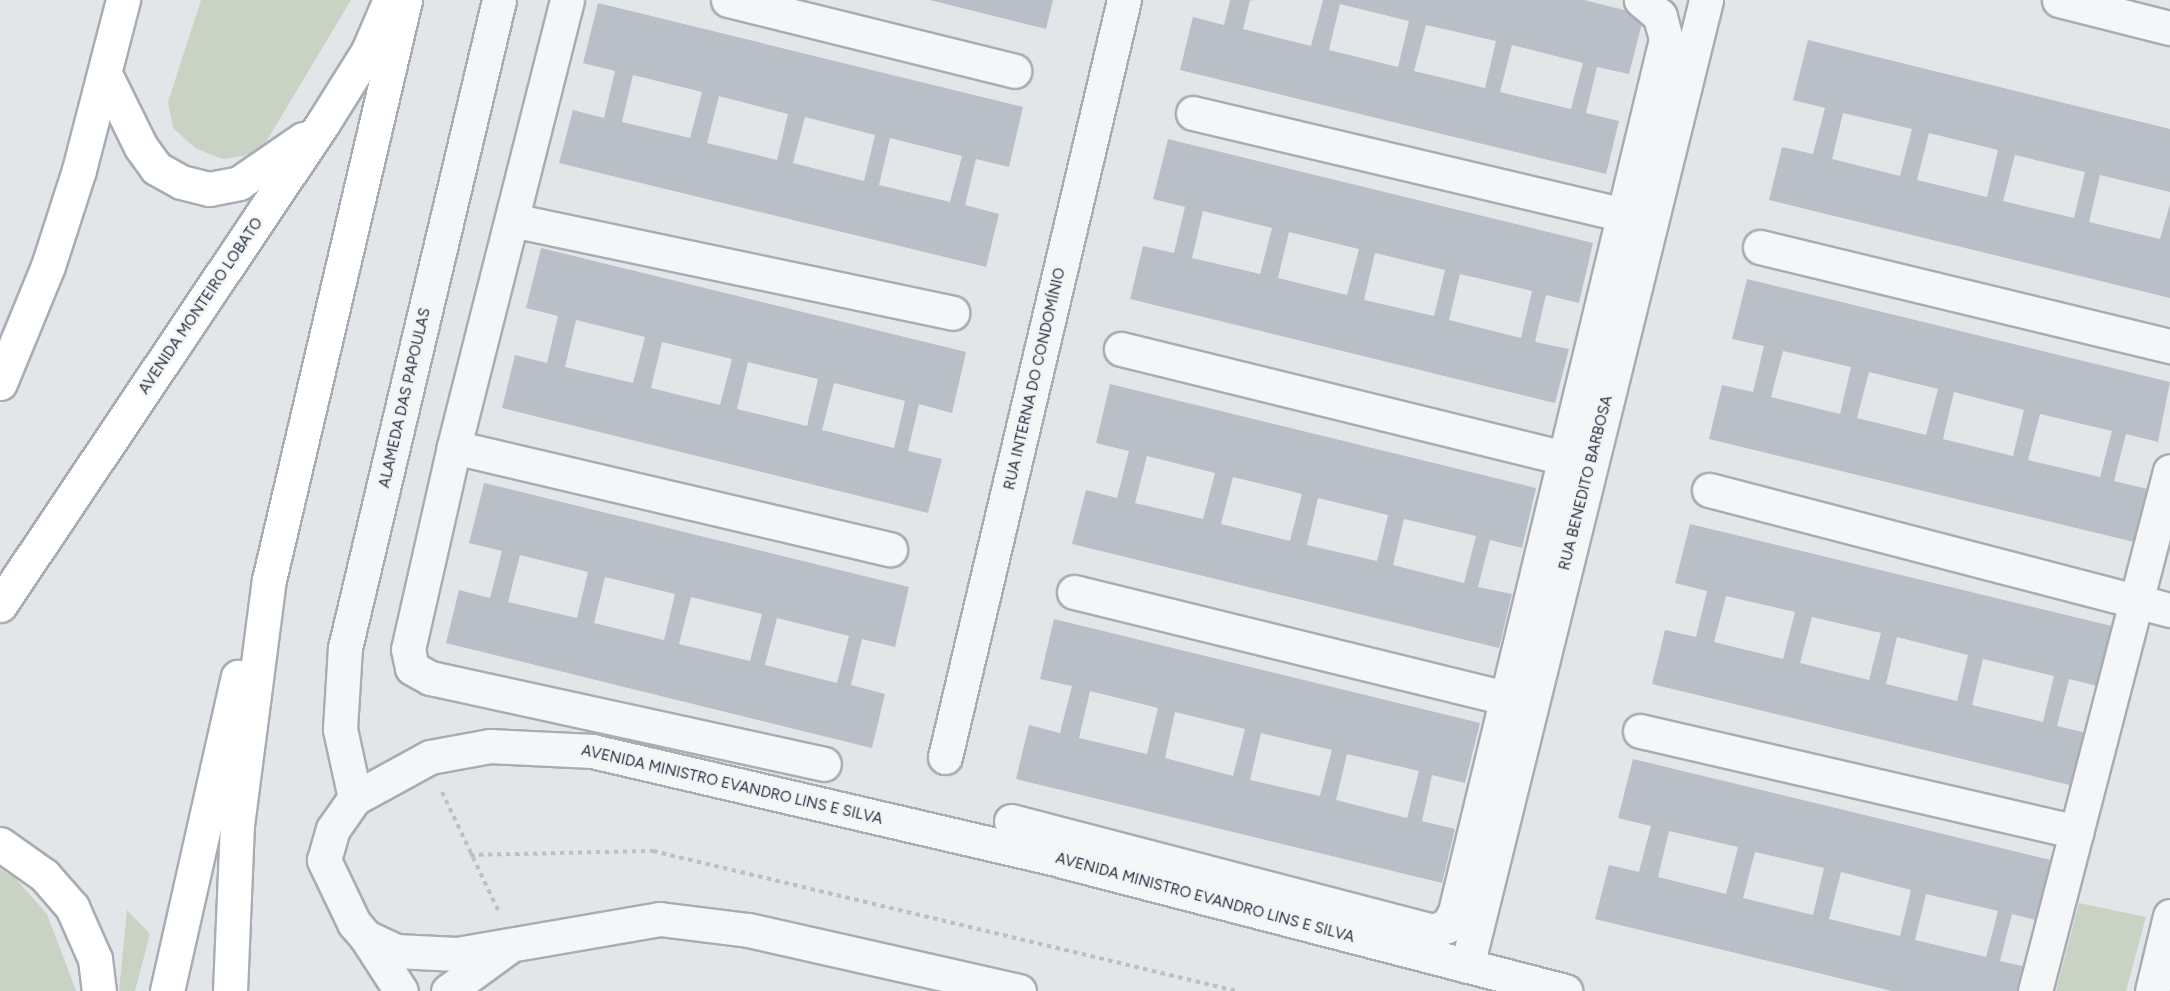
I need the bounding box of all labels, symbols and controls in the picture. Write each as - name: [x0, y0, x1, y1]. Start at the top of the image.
- street label: AVENIDA MONTEIRO LOBATO: [135, 214, 267, 398]
- street label: RUA INTERNA DO CONDOMÍNIO: [1001, 266, 1069, 492]
- street label: ALAMEDA DAS PAPOULAS: [376, 306, 434, 490]
- street label: RUA BENEDITO BARBOSA: [1556, 394, 1616, 572]
- street label: AVENIDA MINISTRO EVANDRO LINS E SILVA: [580, 742, 884, 828]
- street label: AVENIDA MINISTRO EVANDRO LINS E SILVA: [1054, 849, 1356, 947]

